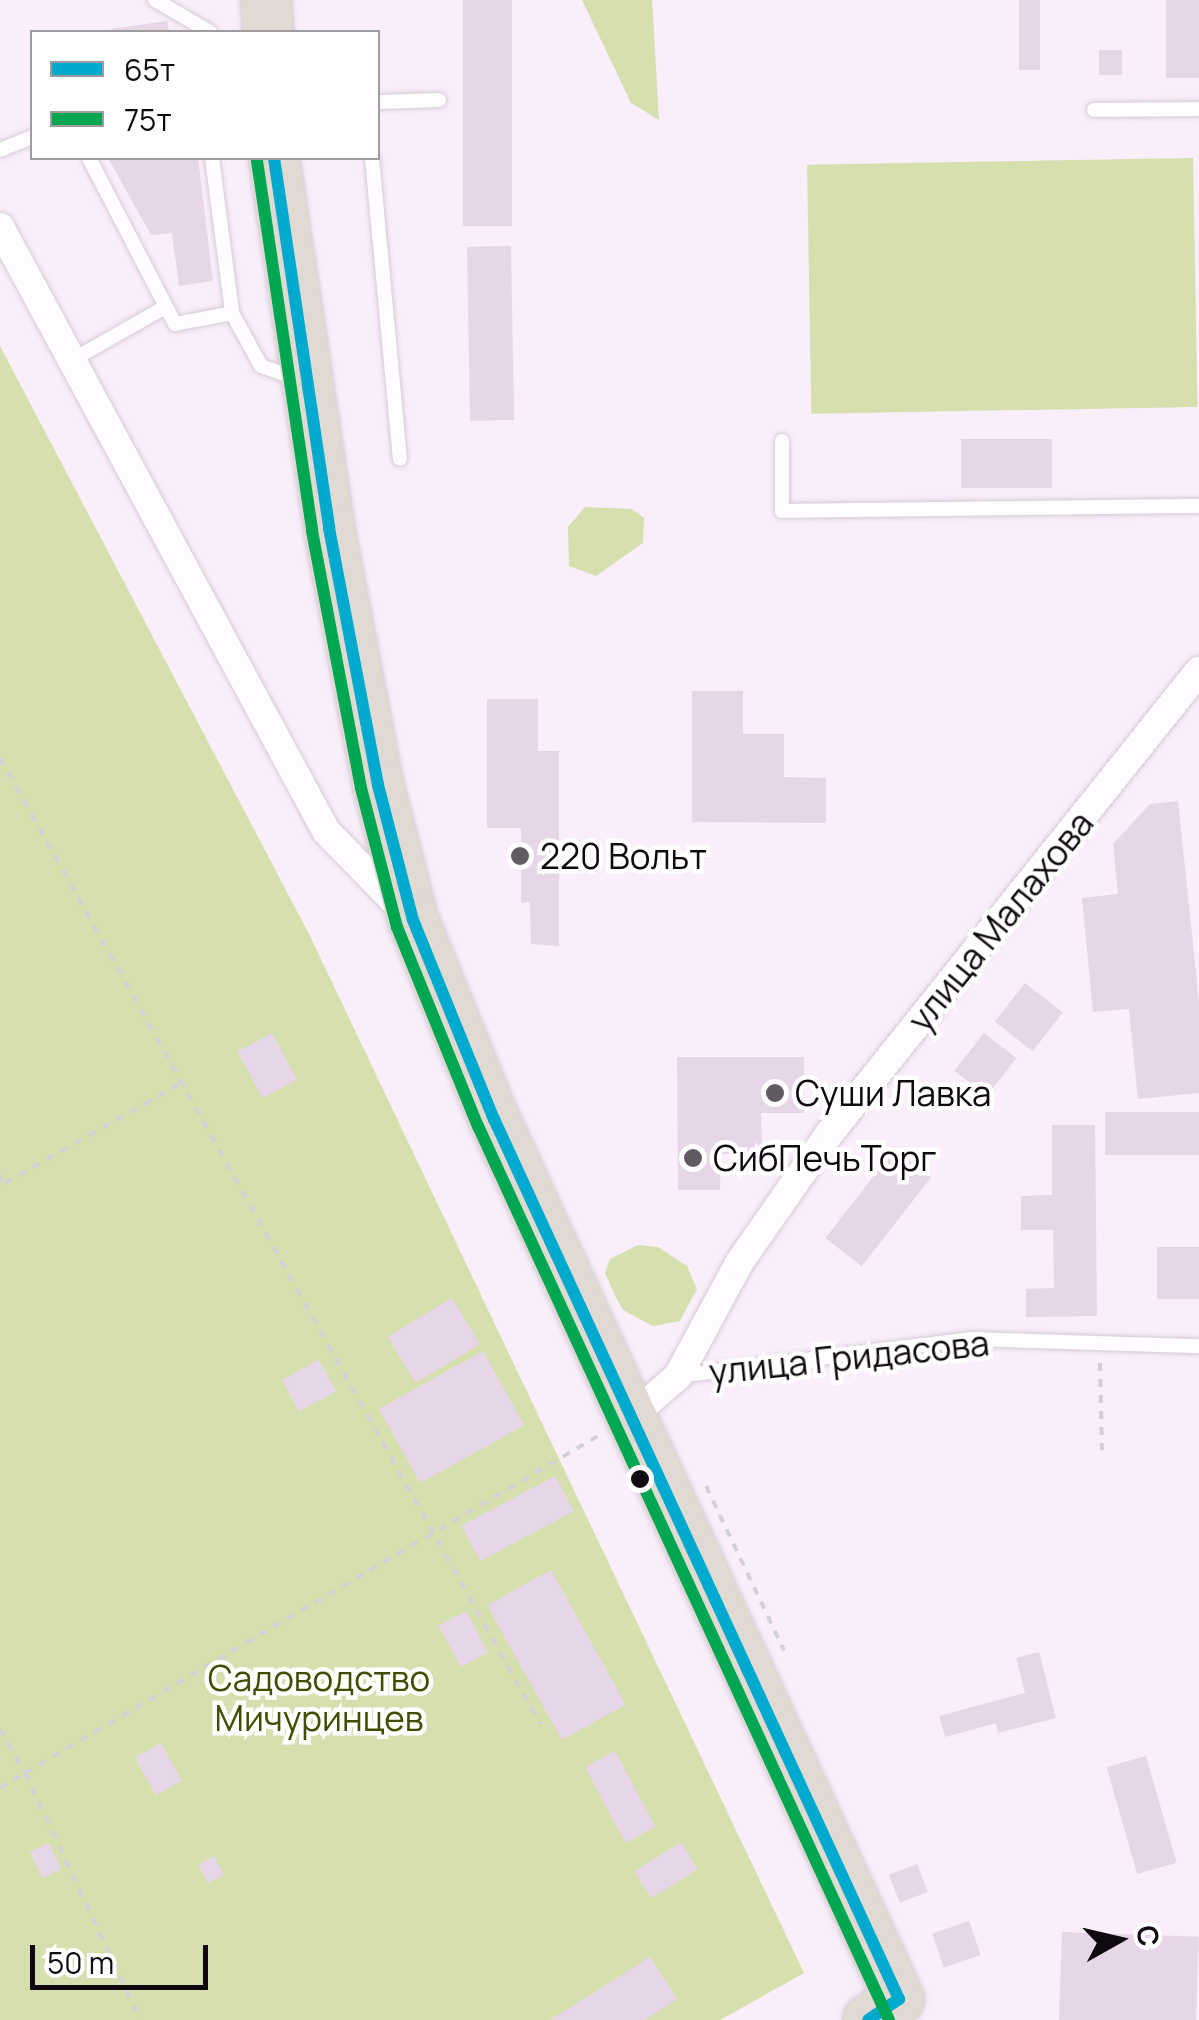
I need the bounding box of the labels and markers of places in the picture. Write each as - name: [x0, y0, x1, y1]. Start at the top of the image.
- place label: 220 Вольт: [540, 835, 707, 877]
- marker: 220 Вольт: [509, 845, 531, 867]
- place label: Суши Лавка: [795, 1072, 991, 1114]
- marker: Суши Лавка: [764, 1082, 786, 1104]
- place label: СибПечьТорг: [713, 1137, 937, 1179]
- marker: СибПечьТорг: [682, 1147, 704, 1169]
- unlabelled marker: [630, 1469, 650, 1489]

